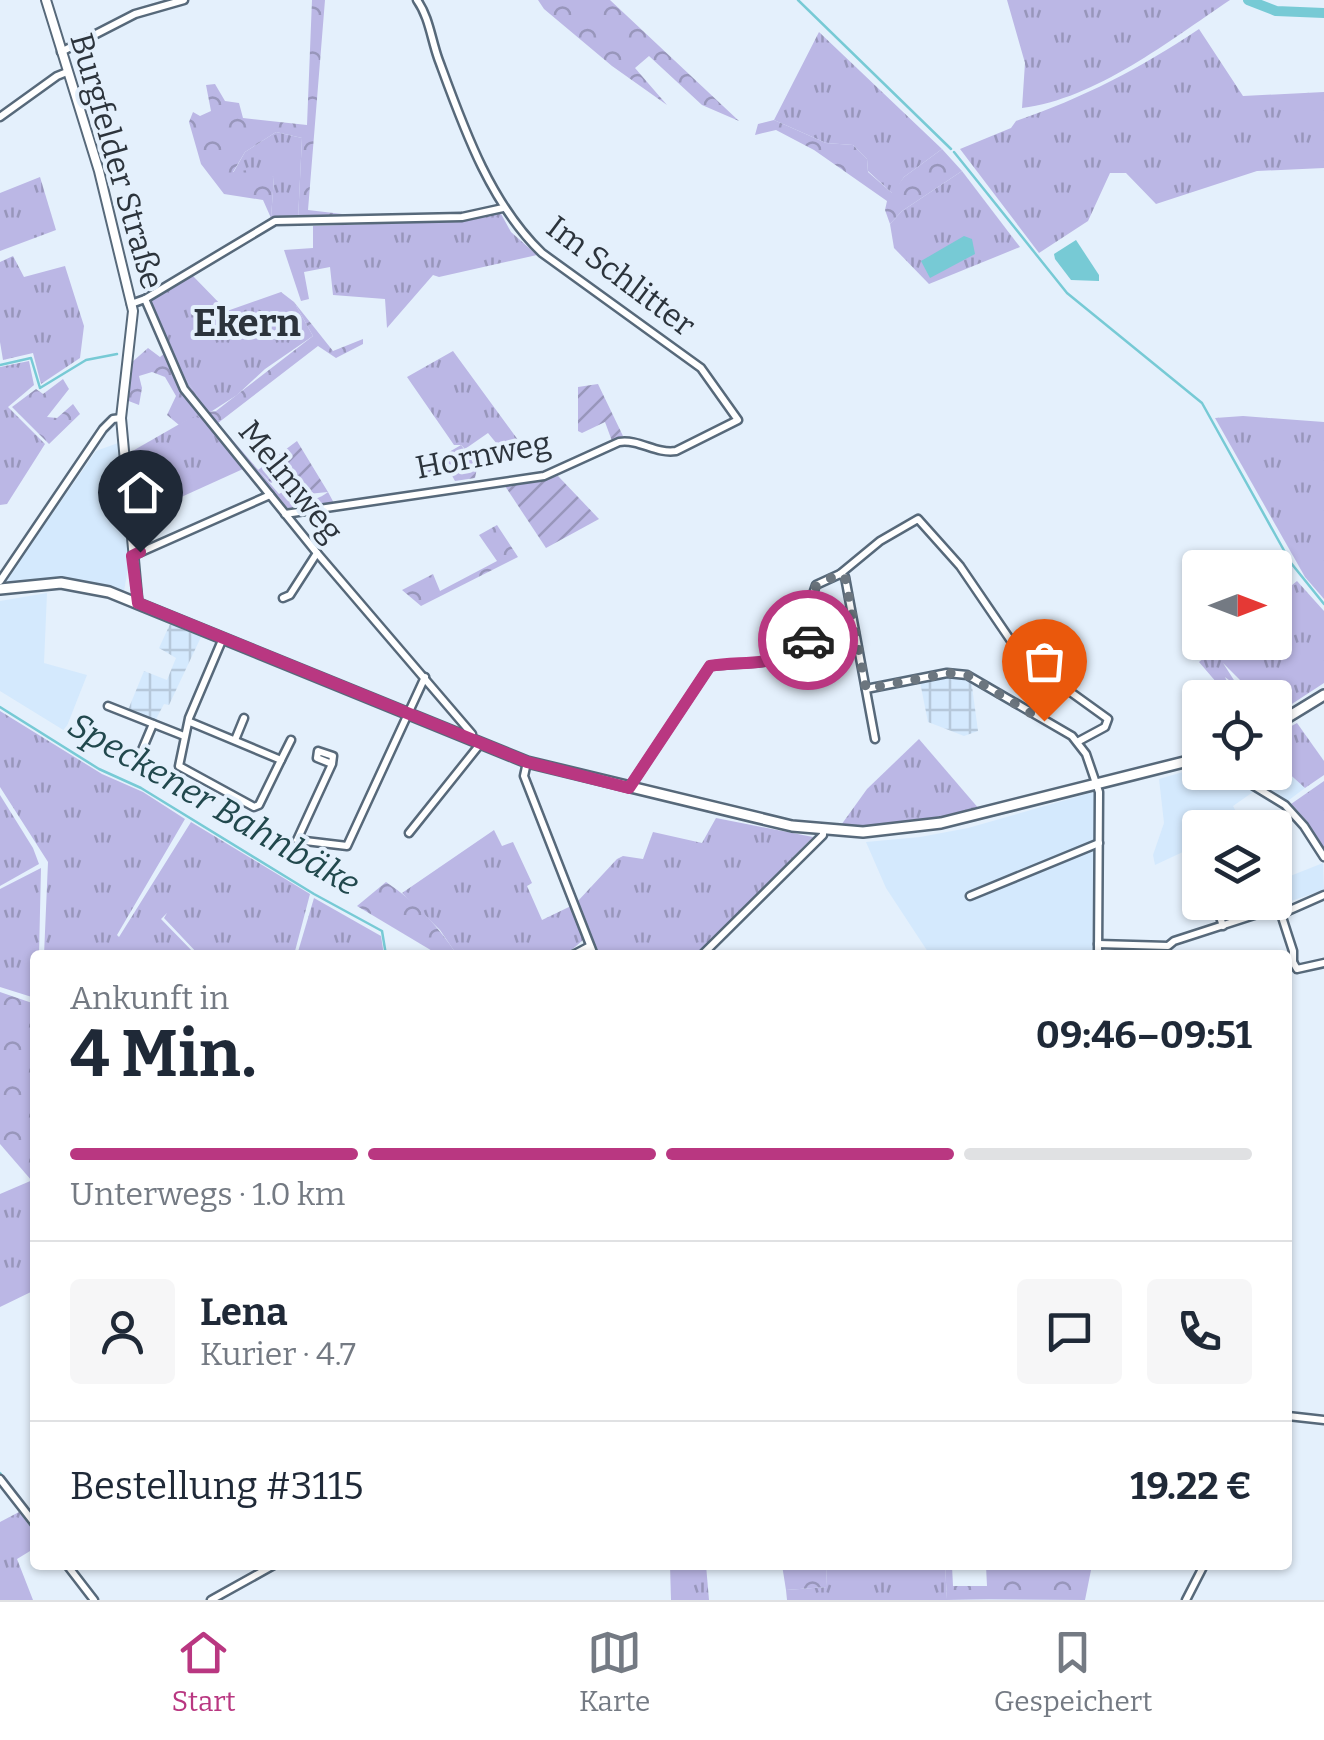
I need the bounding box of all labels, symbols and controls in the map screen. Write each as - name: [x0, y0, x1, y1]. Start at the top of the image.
- street label: Burgfelder Straße: [62, 29, 172, 293]
- street label: Im Schlitter: [539, 208, 703, 344]
- district label: Ekern: [193, 300, 301, 346]
- street label: Melmweg: [231, 413, 351, 549]
- street label: Hornweg: [412, 423, 554, 487]
- pin: [98, 450, 183, 553]
- icon: home: [113, 465, 168, 520]
- north arrow: [1182, 550, 1292, 660]
- map controls: [1182, 550, 1292, 920]
- courier: [758, 590, 858, 690]
- icon: car: [781, 613, 836, 668]
- pin: [1002, 619, 1087, 722]
- icon: bag: [1017, 634, 1072, 689]
- button: locate: [1182, 680, 1292, 790]
- water label: Speckener Bahnbäke: [61, 703, 367, 905]
- button: layers: [1182, 810, 1292, 920]
- text: Ankunft in: [70, 979, 229, 1017]
- text: 09:46–09:51: [1036, 1012, 1252, 1058]
- text: 4 Min.: [70, 1015, 257, 1093]
- text: Unterwegs · 1.0 km: [70, 1175, 345, 1213]
- button: person: [70, 1279, 175, 1384]
- button: chat: [1017, 1279, 1122, 1384]
- button: phone: [1147, 1279, 1252, 1384]
- text: Lena: [200, 1289, 288, 1335]
- text: Kurier · 4.7: [200, 1335, 356, 1373]
- text: Bestellung #3115: [70, 1463, 364, 1509]
- text: 19.22 €: [1130, 1463, 1252, 1509]
- tab: Start: [172, 1625, 236, 1718]
- tab: Karte: [579, 1625, 650, 1718]
- tab: Gespeichert: [994, 1625, 1152, 1718]

